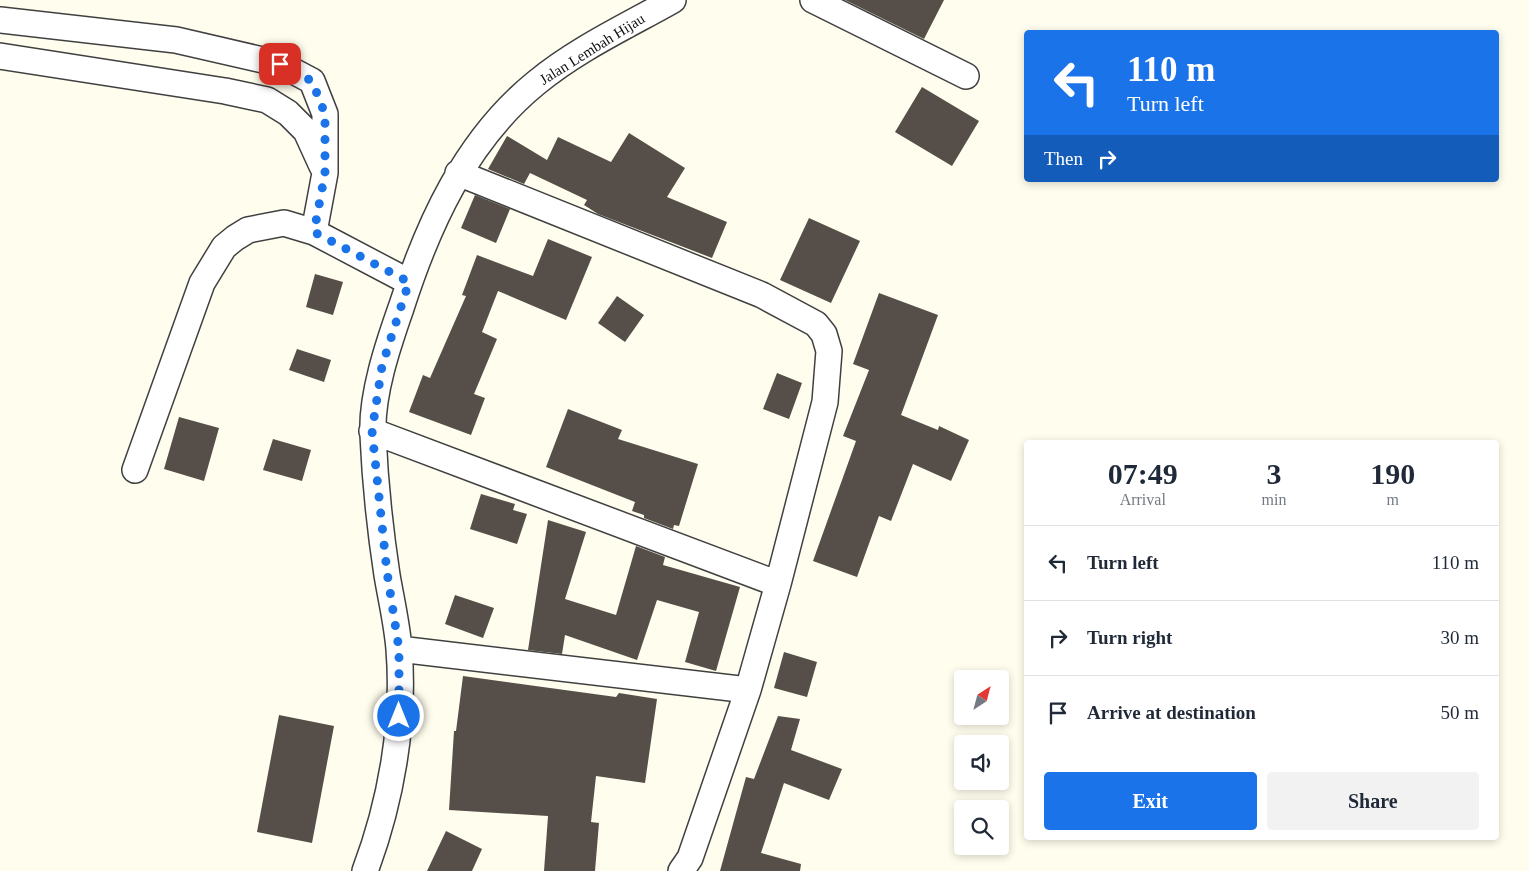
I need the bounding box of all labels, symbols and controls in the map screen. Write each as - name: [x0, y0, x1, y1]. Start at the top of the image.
- street label: Jalan Lembah Hijau: [537, 10, 648, 88]
- pin: [259, 43, 301, 85]
- icon: arrive: [266, 50, 294, 78]
- icon: left: [1044, 50, 1109, 115]
- text: 110 m: [1127, 50, 1215, 89]
- text: Turn left: [1127, 91, 1204, 116]
- icon: right: [1093, 145, 1121, 173]
- text: Then: [1044, 148, 1083, 169]
- text: 07:49: [1108, 457, 1178, 490]
- text: 3: [1266, 457, 1281, 490]
- text: 190: [1370, 457, 1415, 490]
- text: Arrival: [1120, 491, 1166, 508]
- text: min: [1262, 491, 1286, 508]
- text: m: [1386, 491, 1399, 508]
- icon: left: [1044, 549, 1072, 577]
- text: Turn left: [1087, 552, 1159, 573]
- text: 110 m: [1432, 552, 1479, 573]
- icon: right: [1044, 624, 1072, 652]
- text: Turn right: [1087, 627, 1172, 648]
- text: 30 m: [1440, 627, 1479, 648]
- north arrow: [954, 670, 1009, 725]
- map controls: [954, 670, 1009, 855]
- position arrow: [372, 689, 424, 741]
- icon: arrive: [1044, 699, 1072, 727]
- text: Arrive at destination: [1087, 702, 1256, 723]
- text: 50 m: [1440, 702, 1479, 723]
- button: sound: [954, 735, 1009, 790]
- button: Exit: [1044, 772, 1257, 830]
- button: Share: [1267, 772, 1479, 830]
- button: search: [954, 800, 1009, 855]

